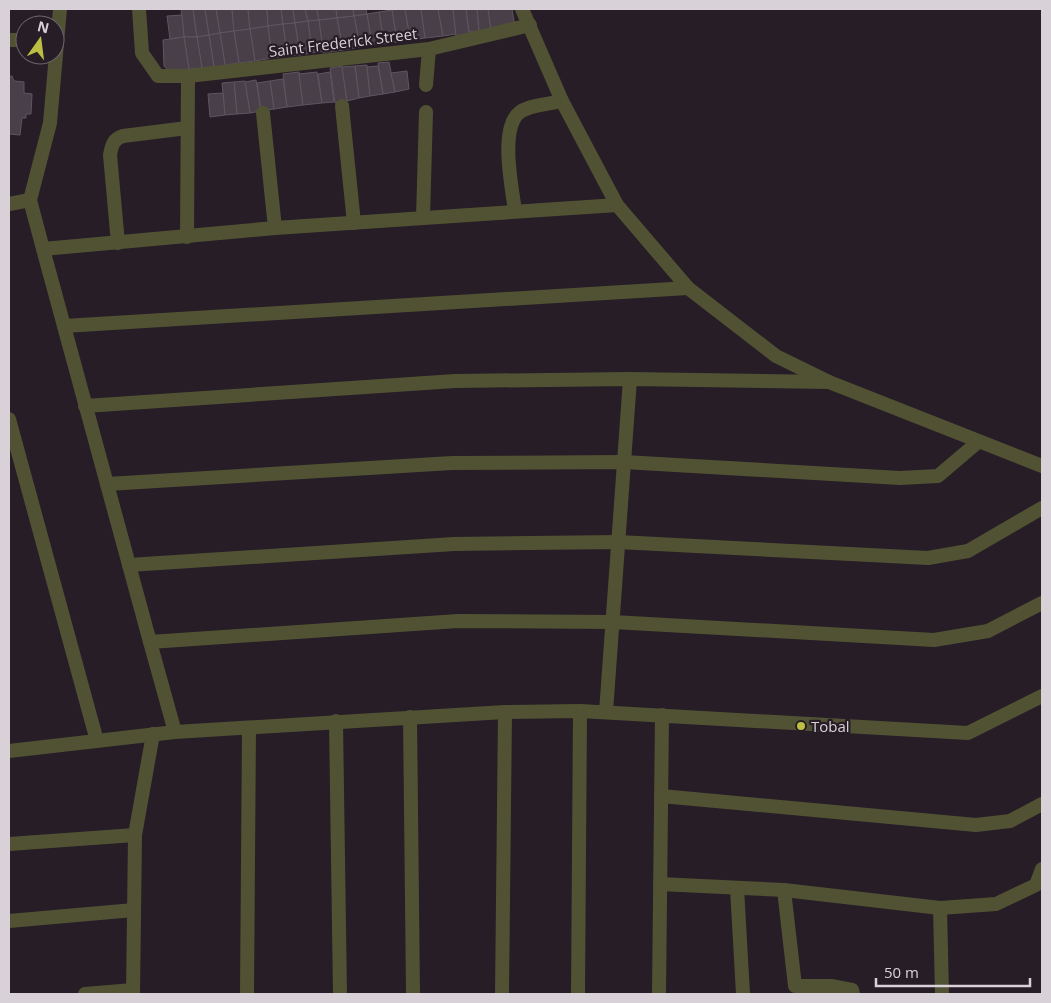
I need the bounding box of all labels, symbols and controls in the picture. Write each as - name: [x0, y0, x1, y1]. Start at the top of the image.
- north arrow: [15, 15, 65, 65]
- text: N: [35, 16, 51, 37]
- street label: Saint Frederick Street: [268, 23, 418, 61]
- place label: Tobal: [811, 716, 850, 736]
- marker: Tobal: [795, 720, 807, 732]
- scale bar: [876, 956, 1030, 988]
- text: 50 m: [884, 962, 919, 982]

